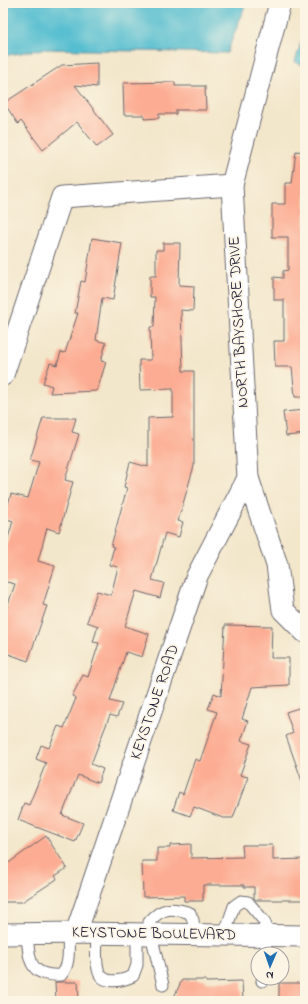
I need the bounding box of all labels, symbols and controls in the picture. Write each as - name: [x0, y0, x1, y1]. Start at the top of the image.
- street label: NORTH BAYSHORE DRIVE: [223, 236, 255, 408]
- street label: KEYSTONE ROAD: [124, 641, 186, 763]
- street label: KEYSTONE BOULEVARD: [72, 921, 236, 947]
- north arrow: [250, 946, 290, 986]
- text: N: [266, 967, 274, 983]

